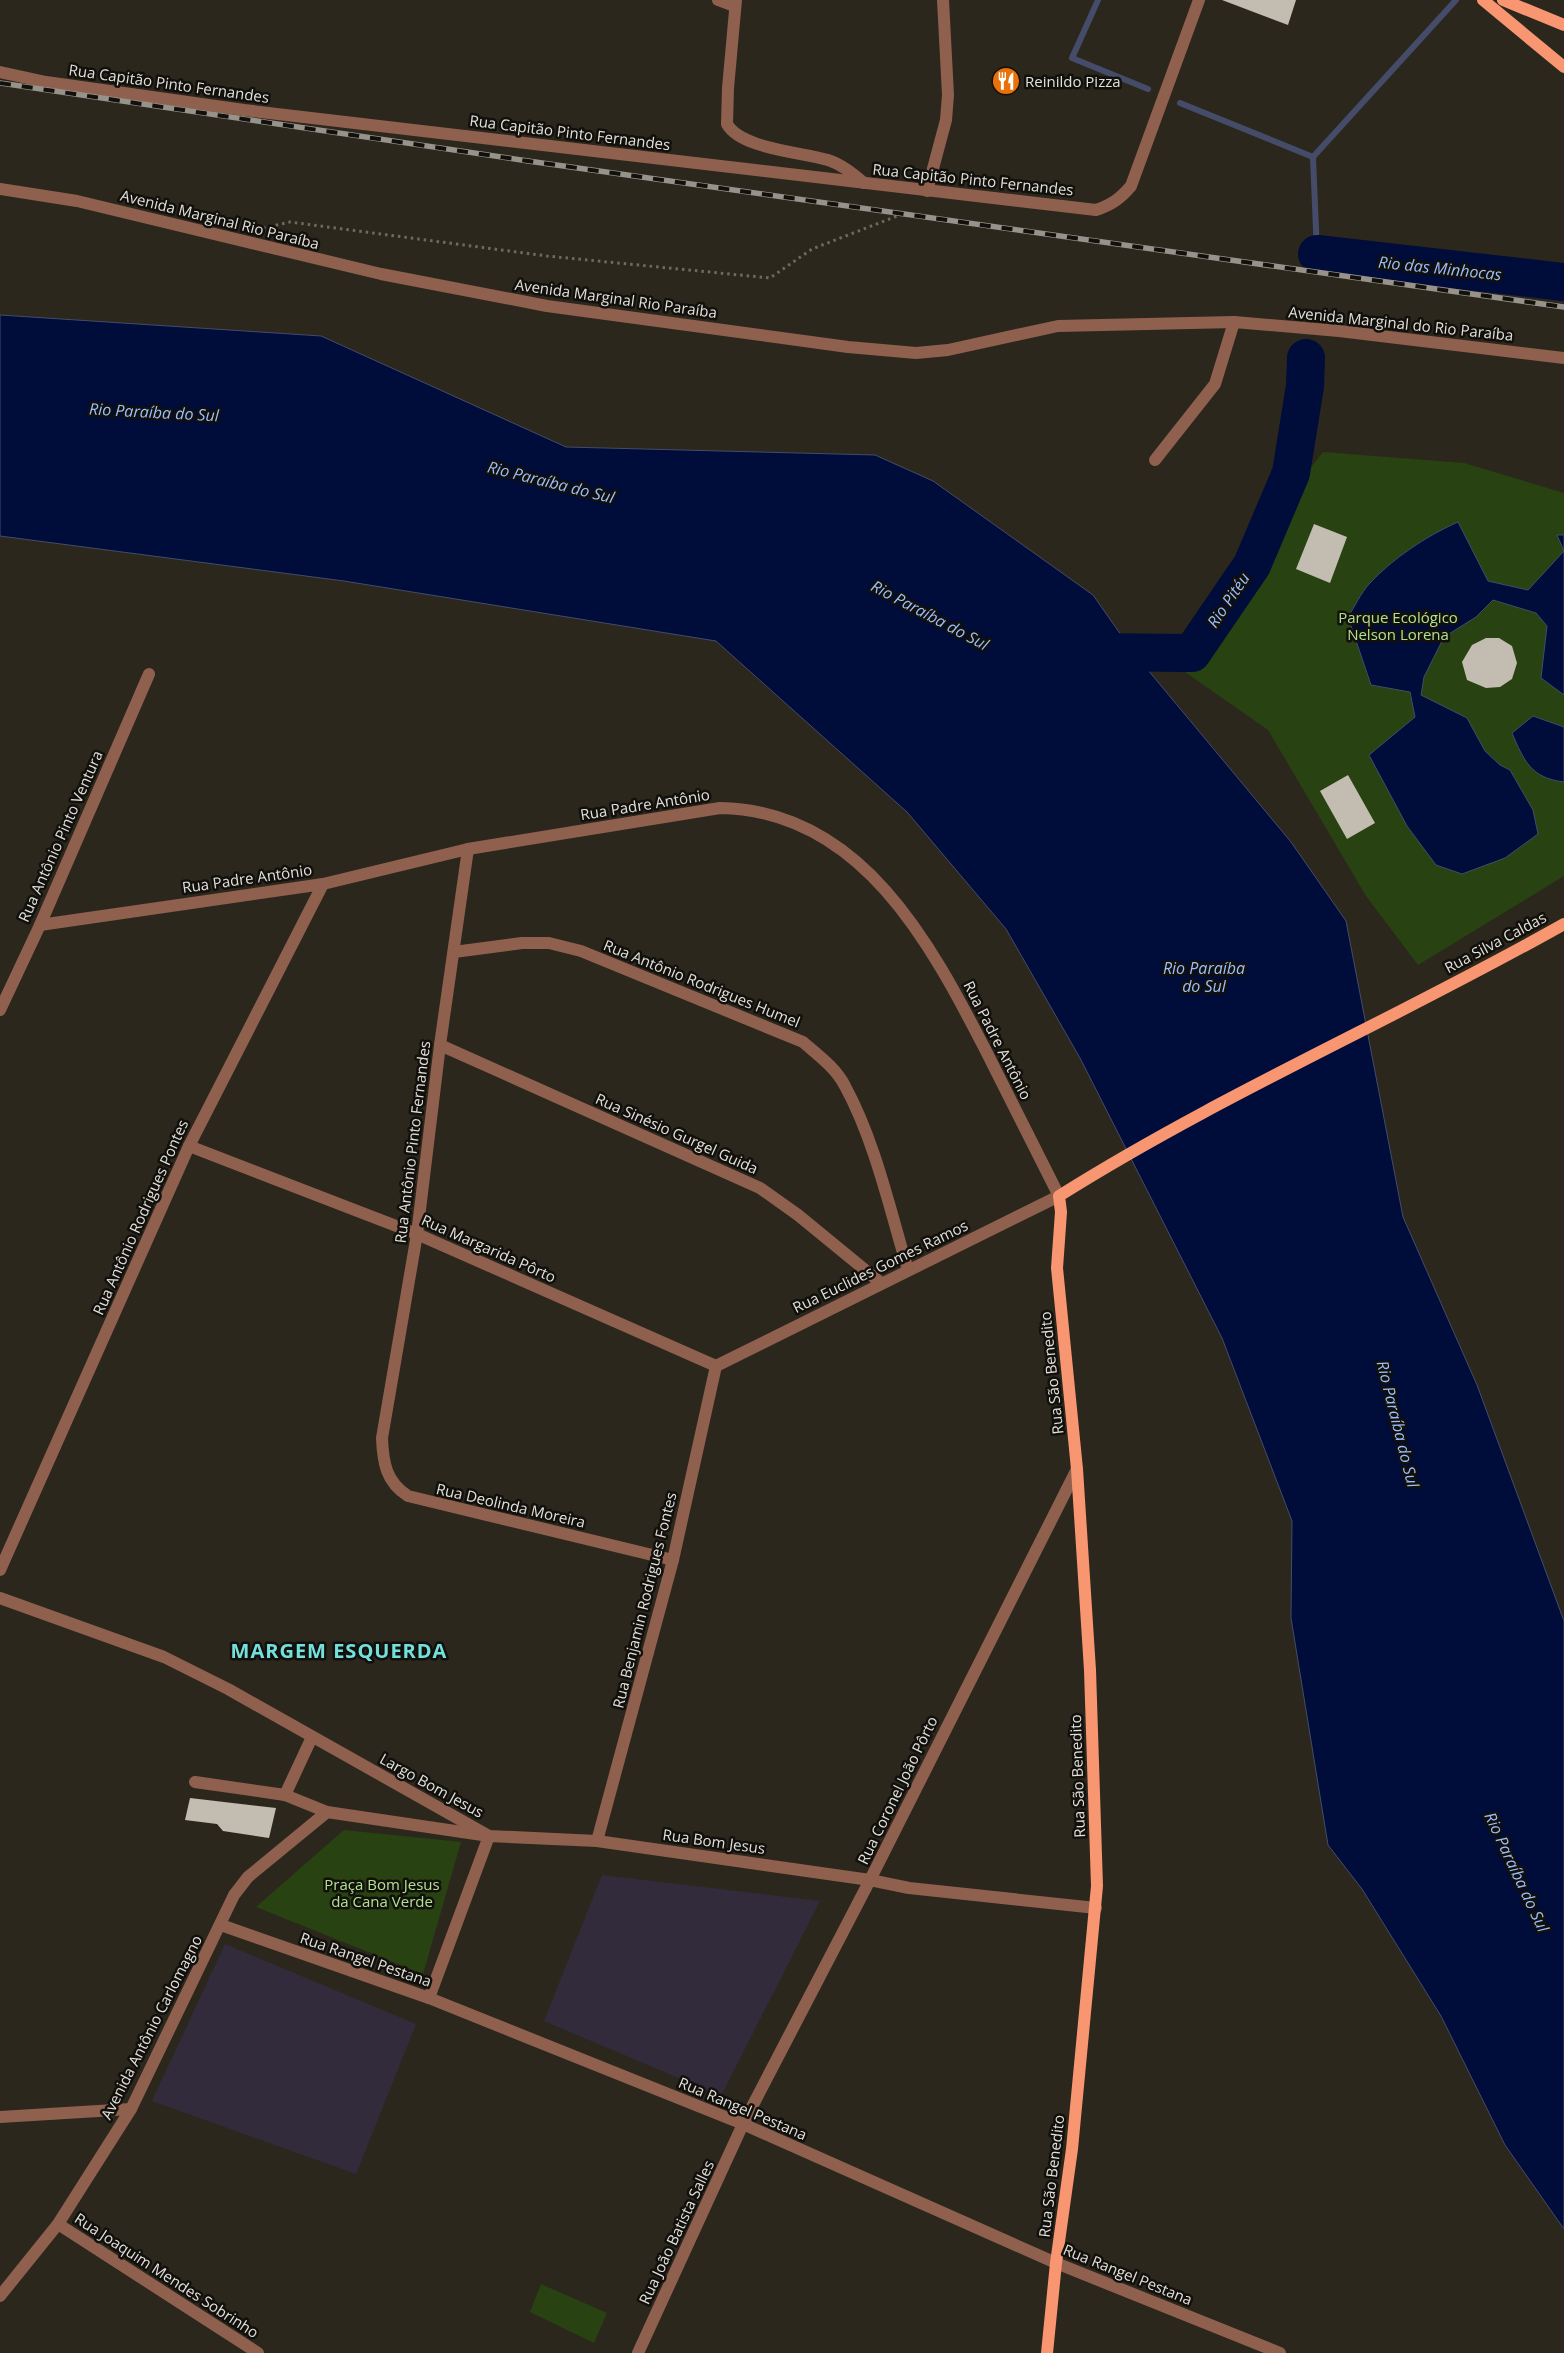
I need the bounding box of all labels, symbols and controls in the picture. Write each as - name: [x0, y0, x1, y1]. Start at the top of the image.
- street label: Rua Capitão Pinto Fernandes: [68, 59, 270, 107]
- restaurant icon: Reinildo Pizza: [991, 66, 1021, 96]
- place label: Reinildo Pizza: [1025, 71, 1121, 91]
- street label: Rua Capitão Pinto Fernandes: [468, 110, 672, 154]
- street label: Rua Capitão Pinto Fernandes: [871, 158, 1075, 200]
- street label: Avenida Marginal Rio Paraíba: [119, 185, 321, 253]
- water label: Rio das Minhocas: [1377, 251, 1503, 285]
- street label: Avenida Marginal Rio Paraíba: [514, 274, 718, 322]
- street label: Avenida Marginal do Rio Paraíba: [1288, 301, 1514, 345]
- water label: Rio Paraíba do Sul: [88, 398, 220, 426]
- water label: Rio Paraíba do Sul: [485, 456, 618, 509]
- water label: Rio Pitéu: [1202, 568, 1254, 632]
- water label: Rio Paraíba do Sul: [867, 575, 993, 656]
- park label: Parque Ecológico Nelson Lorena: [1338, 607, 1458, 644]
- street label: Rua Antônio Pinto Ventura: [13, 747, 107, 925]
- street label: Rua Padre Antônio: [579, 784, 711, 824]
- street label: Rua Padre Antônio: [181, 859, 313, 897]
- street label: Rua Silva Caldas: [1441, 907, 1549, 977]
- street label: Rua Antônio Rodrigues Humel: [601, 934, 803, 1032]
- water label: Rio Paraíba do Sul: [1163, 957, 1245, 997]
- street label: Rua Padre Antônio: [959, 977, 1037, 1103]
- street label: Rua Antônio Pinto Fernandes: [390, 1040, 434, 1244]
- street label: Rua Sinésio Gurgel Guida: [593, 1088, 761, 1178]
- street label: Rua Antônio Rodrigues Pontes: [88, 1116, 192, 1318]
- street label: Rua Margarida Pôrto: [419, 1209, 559, 1287]
- street label: Rua Euclides Gomes Ramos: [789, 1215, 971, 1317]
- street label: Rua São Benedito: [1035, 1311, 1067, 1435]
- water label: Rio Paraíba do Sul: [1372, 1358, 1425, 1491]
- street label: Rua Deolinda Moreira: [434, 1478, 588, 1532]
- street label: Rua Benjamin Rodrigues Fontes: [607, 1490, 681, 1710]
- district label: MARGEM ESQUERDA: [231, 1637, 447, 1664]
- street label: Rua Coronel João Pôrto: [852, 1713, 942, 1867]
- street label: Rua São Benedito: [1065, 1714, 1089, 1838]
- street label: Largo Bom Jesus: [377, 1748, 487, 1822]
- water label: Rio Paraíba do Sul: [1480, 1808, 1555, 1936]
- street label: Rua Bom Jesus: [662, 1824, 766, 1858]
- park label: Praça Bom Jesus da Cana Verde: [324, 1874, 440, 1911]
- street label: Rua Rangel Pestana: [298, 1927, 434, 1991]
- street label: Avenida Antônio Carlomagno: [96, 1932, 206, 2122]
- street label: Rua Rangel Pestana: [676, 2072, 810, 2144]
- street label: Rua São Benedito: [1034, 2114, 1068, 2238]
- street label: Rua João Batista Salles: [634, 2157, 718, 2307]
- street label: Rua Joaquim Mendes Sobrinho: [71, 2208, 263, 2342]
- street label: Rua Rangel Pestana: [1060, 2239, 1196, 2309]

